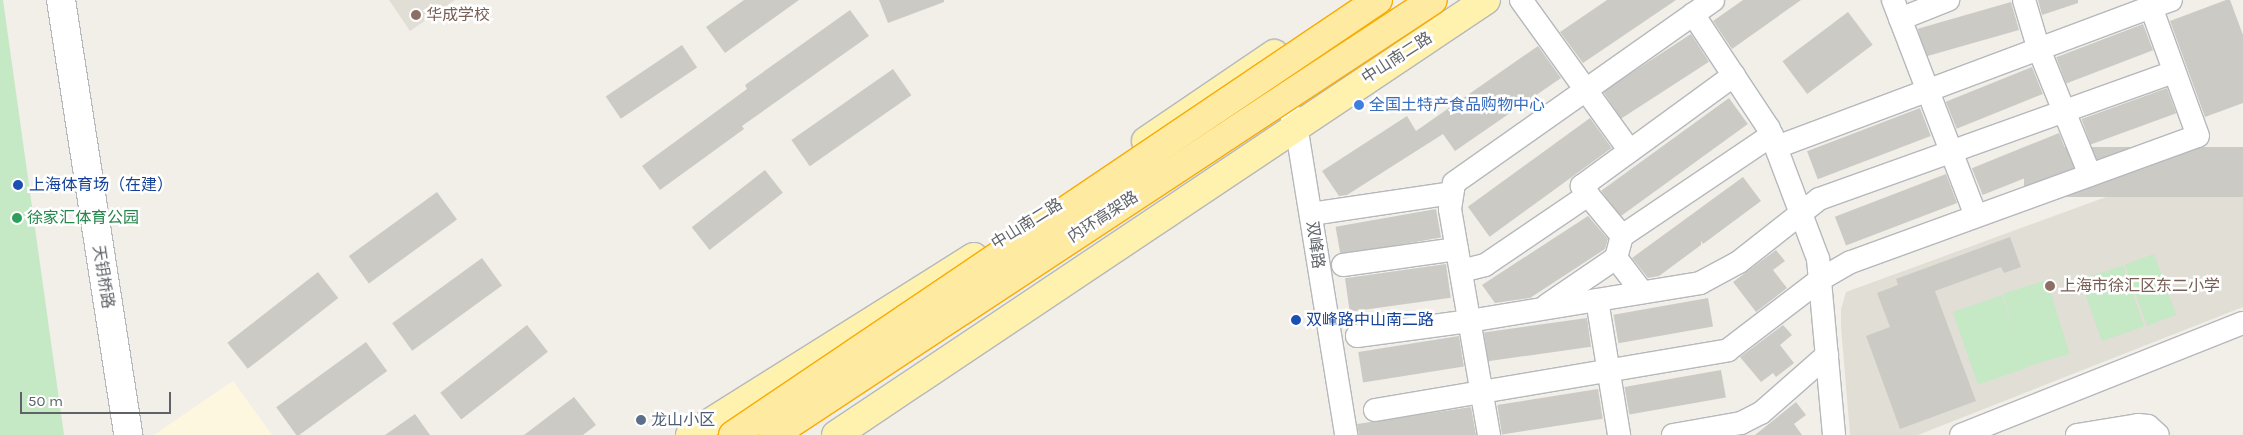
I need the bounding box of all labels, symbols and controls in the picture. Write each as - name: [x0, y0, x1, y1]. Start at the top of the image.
- place label: 华成学校: [426, 5, 490, 25]
- marker: 华成学校: [410, 9, 422, 21]
- street label: 中山南二路: [1358, 28, 1436, 88]
- place label: 全国土特产食品购物中心: [1369, 95, 1545, 115]
- marker: 全国土特产食品购物中心: [1353, 99, 1365, 111]
- place label: 上海体育场（在建）: [29, 175, 173, 195]
- marker: 上海体育场（在建）: [11, 178, 25, 192]
- street label: 内环高架路: [1064, 187, 1142, 247]
- street label: 中山南二路: [988, 195, 1066, 253]
- place label: 徐家汇体育公园: [27, 208, 139, 228]
- marker: 徐家汇体育公园: [11, 212, 23, 224]
- street label: 双峰路: [1302, 220, 1328, 270]
- street label: 天钥桥路: [89, 244, 117, 310]
- place label: 上海市徐汇区东二小学: [2060, 276, 2220, 296]
- marker: 上海市徐汇区东二小学: [2044, 280, 2056, 292]
- place label: 双峰路中山南二路: [1306, 310, 1434, 330]
- marker: 双峰路中山南二路: [1290, 314, 1302, 326]
- scale bar: [22, 382, 174, 414]
- text: 50 m: [28, 392, 63, 410]
- place label: 龙山小区: [651, 410, 715, 430]
- marker: 龙山小区: [635, 414, 647, 426]

